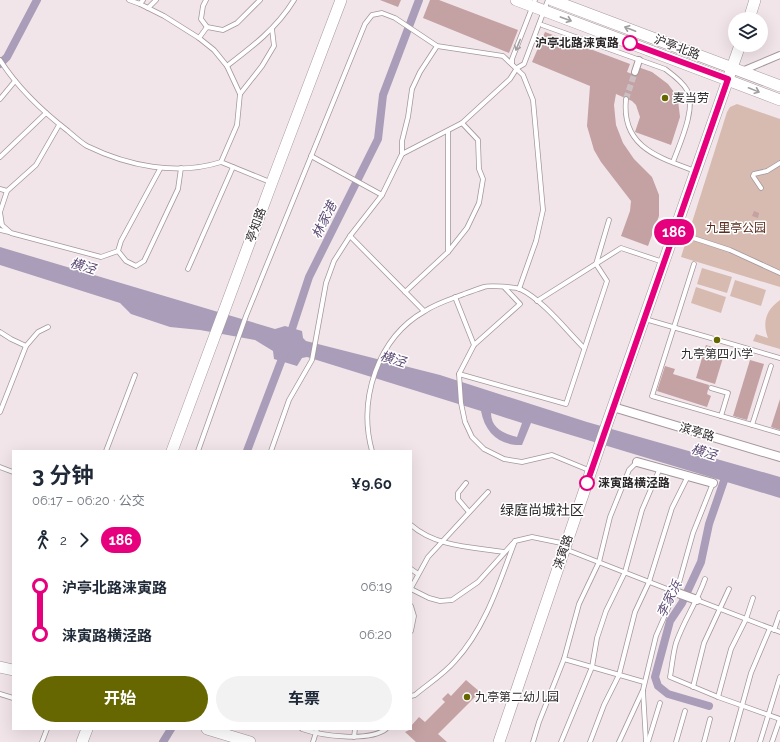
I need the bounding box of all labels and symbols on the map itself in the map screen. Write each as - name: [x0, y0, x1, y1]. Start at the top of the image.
- one-way arrow: [559, 15, 571, 23]
- one-way arrow: [625, 25, 637, 33]
- street label: 沪亭北路: [652, 32, 702, 62]
- marker: 沪亭北路涞寅路: [622, 35, 638, 51]
- place label: 沪亭北路涞寅路: [535, 36, 619, 50]
- one-way arrow: [513, 38, 521, 50]
- one-way arrow: [747, 86, 759, 94]
- place label: 麦当劳: [673, 91, 709, 105]
- marker: 麦当劳: [660, 93, 670, 103]
- water label: 林家港: [309, 197, 340, 241]
- street label: 亭知路: [243, 206, 269, 244]
- line badge: 186: [651, 219, 697, 245]
- park label: 九里亭公园: [706, 221, 766, 235]
- water label: 横泾: [68, 255, 100, 278]
- marker: 九亭第四小学: [712, 335, 722, 345]
- place label: 九亭第四小学: [681, 347, 753, 361]
- water label: 横泾: [378, 348, 410, 371]
- street label: 滨亭路: [678, 420, 716, 444]
- water label: 横泾: [689, 441, 721, 464]
- marker: 涞寅路横泾路: [579, 475, 595, 491]
- place label: 涞寅路横泾路: [598, 476, 670, 490]
- district label: 绿庭尚城社区: [500, 502, 584, 518]
- street label: 涞寅路: [551, 533, 575, 571]
- water label: 李家浜: [653, 577, 685, 620]
- place label: 九亭第二幼儿园: [475, 690, 559, 704]
- marker: 九亭第二幼儿园: [462, 692, 472, 702]

